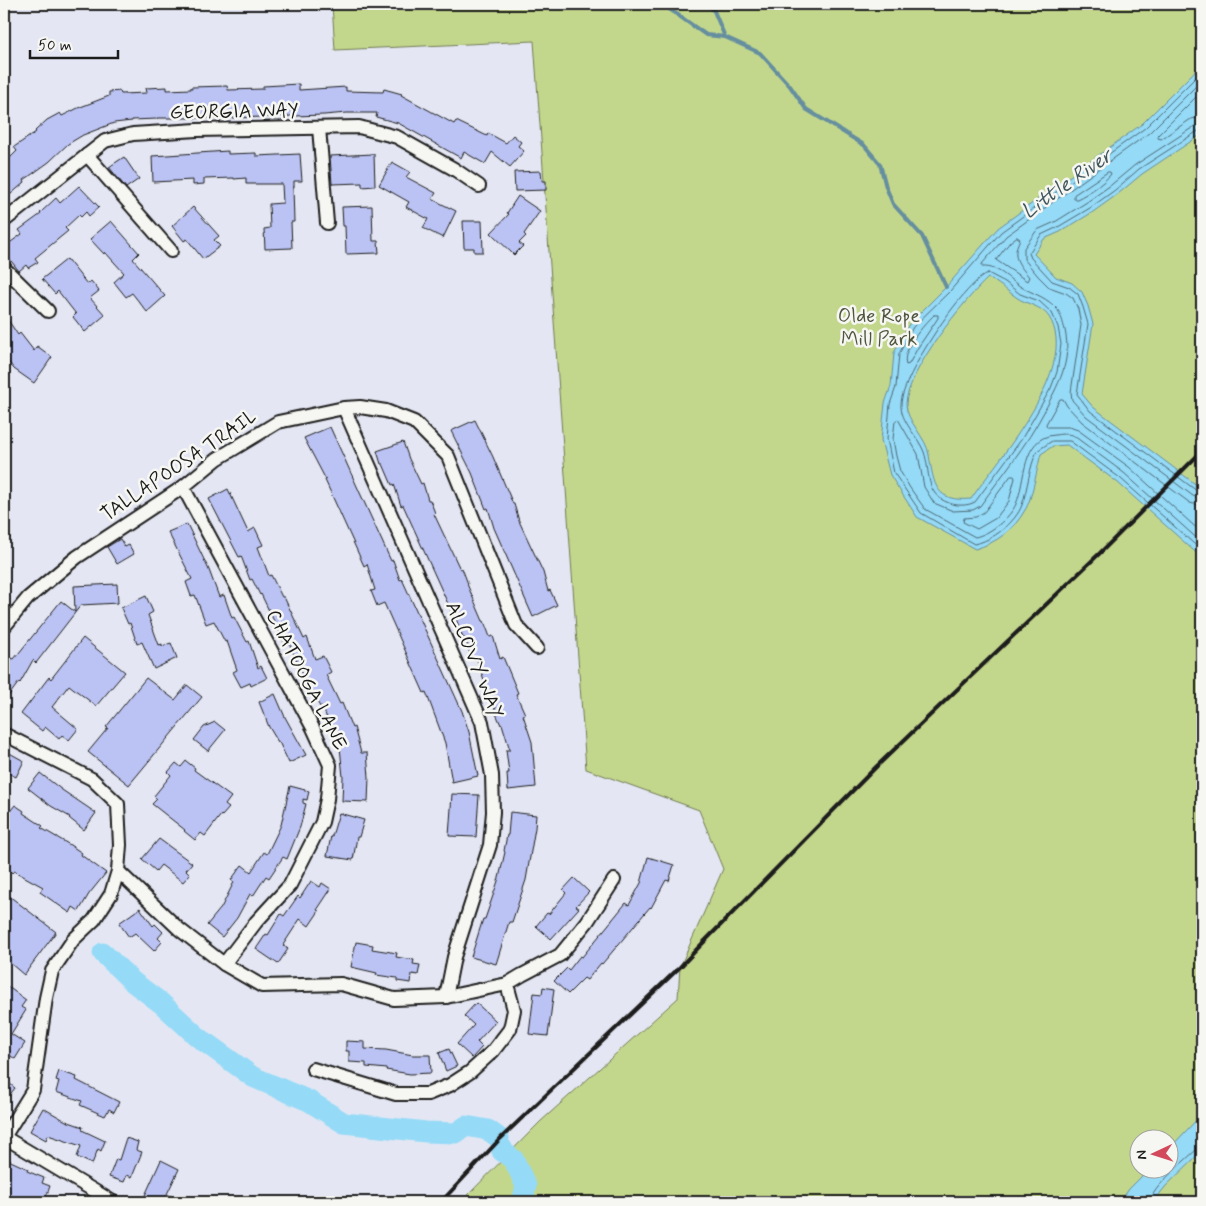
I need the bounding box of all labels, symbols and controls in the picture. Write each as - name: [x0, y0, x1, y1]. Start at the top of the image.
- scale bar: [30, 28, 118, 60]
- text: 50 m: [38, 36, 72, 56]
- street label: GEORGIA WAY: [169, 97, 299, 127]
- water label: Little River: [1016, 141, 1120, 226]
- park label: Olde Rope Mill Park: [838, 303, 920, 353]
- street label: TALLAPOOSA TRAIL: [96, 404, 262, 528]
- street label: ALCOVY WAY: [438, 598, 510, 722]
- street label: CHATOOGA LANE: [259, 605, 353, 755]
- north arrow: [1128, 1128, 1178, 1178]
- text: N: [1133, 1150, 1151, 1160]

